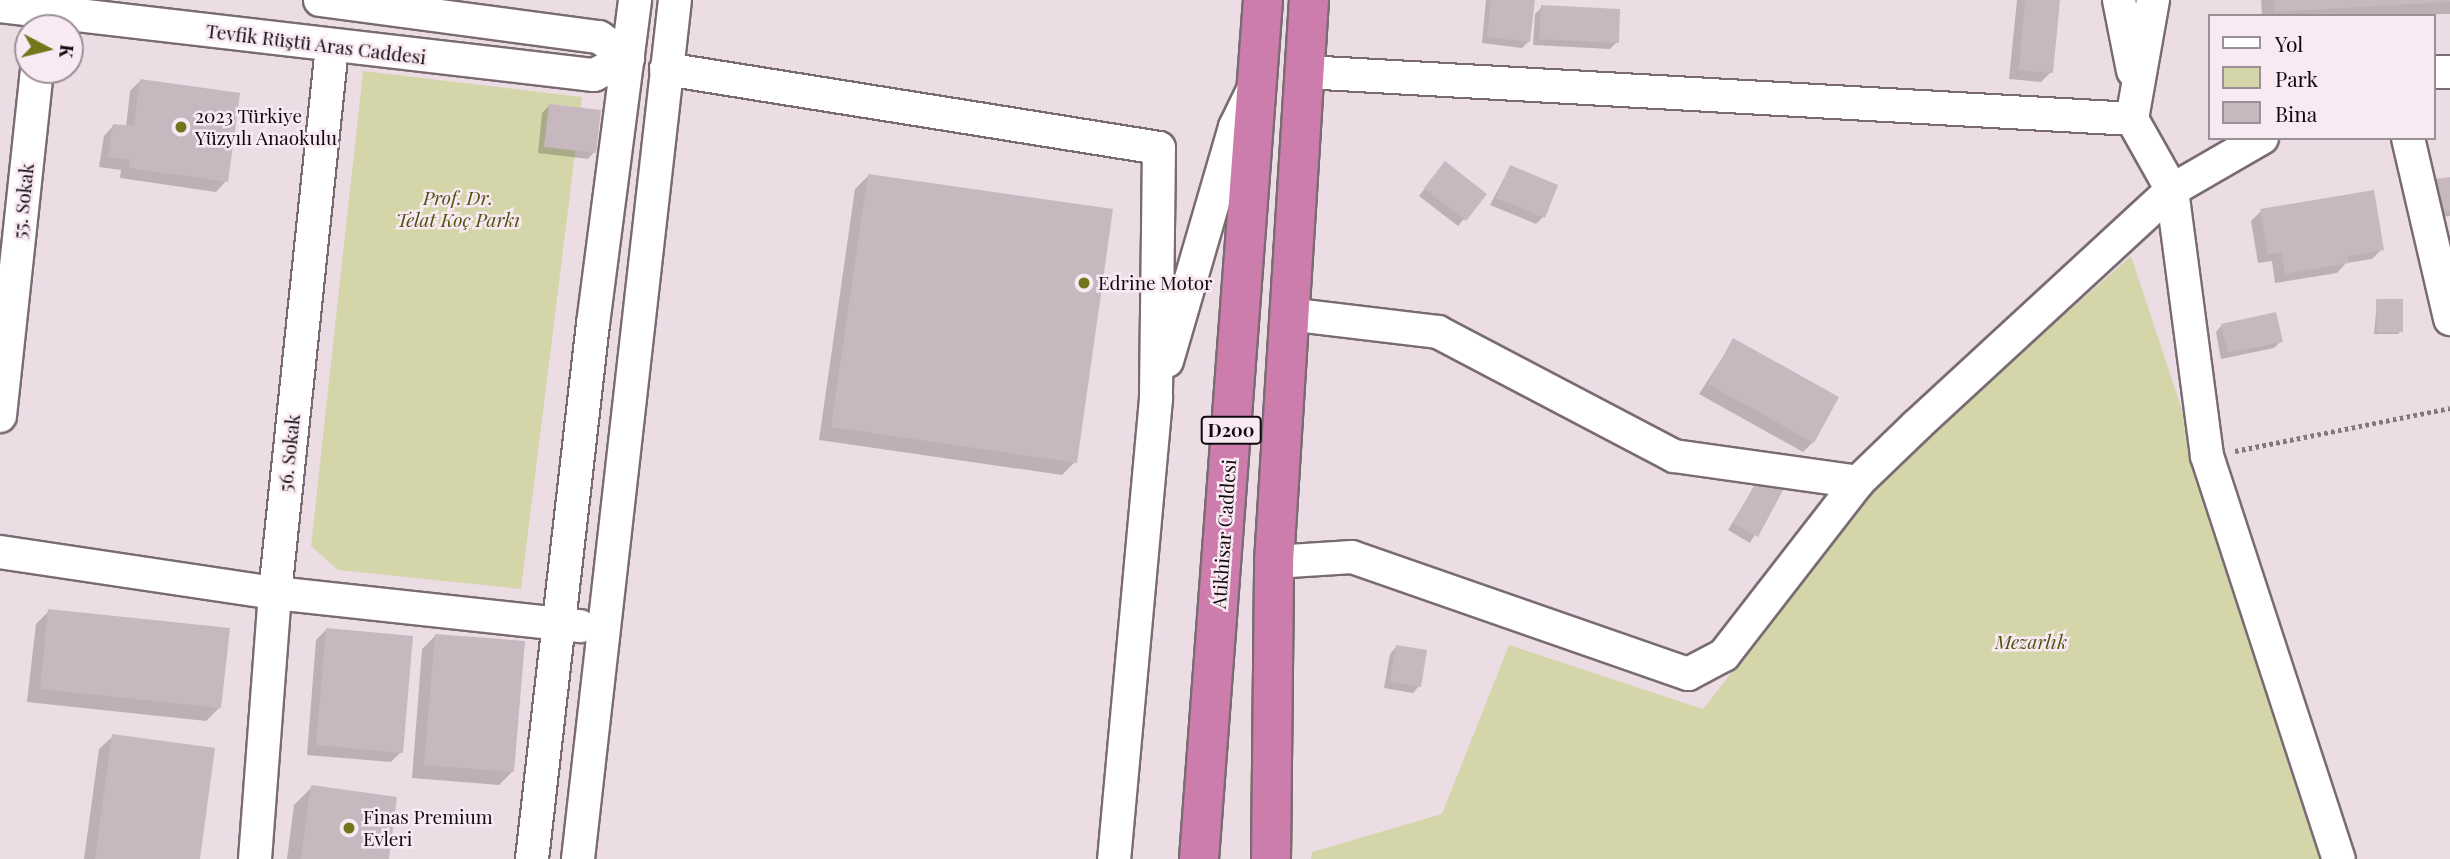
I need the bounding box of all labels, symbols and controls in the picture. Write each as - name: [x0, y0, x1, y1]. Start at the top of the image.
- north arrow: [14, 14, 84, 84]
- legend: [2208, 14, 2436, 140]
- street label: Tevfik Rüştü Aras Caddesi: [204, 19, 428, 69]
- text: Yol: [2275, 29, 2303, 57]
- text: K: [54, 43, 82, 60]
- text: Park: [2275, 64, 2318, 92]
- text: Bina: [2275, 99, 2317, 127]
- place label: 2023 Türkiye Yüzyılı Anaokulu: [195, 105, 338, 149]
- marker: 2023 Türkiye Yüzyılı Anaokulu: [173, 119, 189, 135]
- street label: 55. Sokak: [8, 162, 38, 240]
- park label: Prof. Dr. Telat Koç Parkı: [396, 187, 520, 231]
- place label: Edrine Motor: [1098, 272, 1213, 294]
- marker: Edrine Motor: [1076, 275, 1092, 291]
- street label: 56. Sokak: [274, 413, 304, 493]
- road number: D200: [1200, 416, 1262, 444]
- street label: Atikhisar Caddesi: [1207, 458, 1241, 610]
- park label: Mezarlık: [1995, 631, 2067, 653]
- place label: Finas Premium Evleri: [363, 806, 493, 850]
- marker: Finas Premium Evleri: [341, 820, 357, 836]

